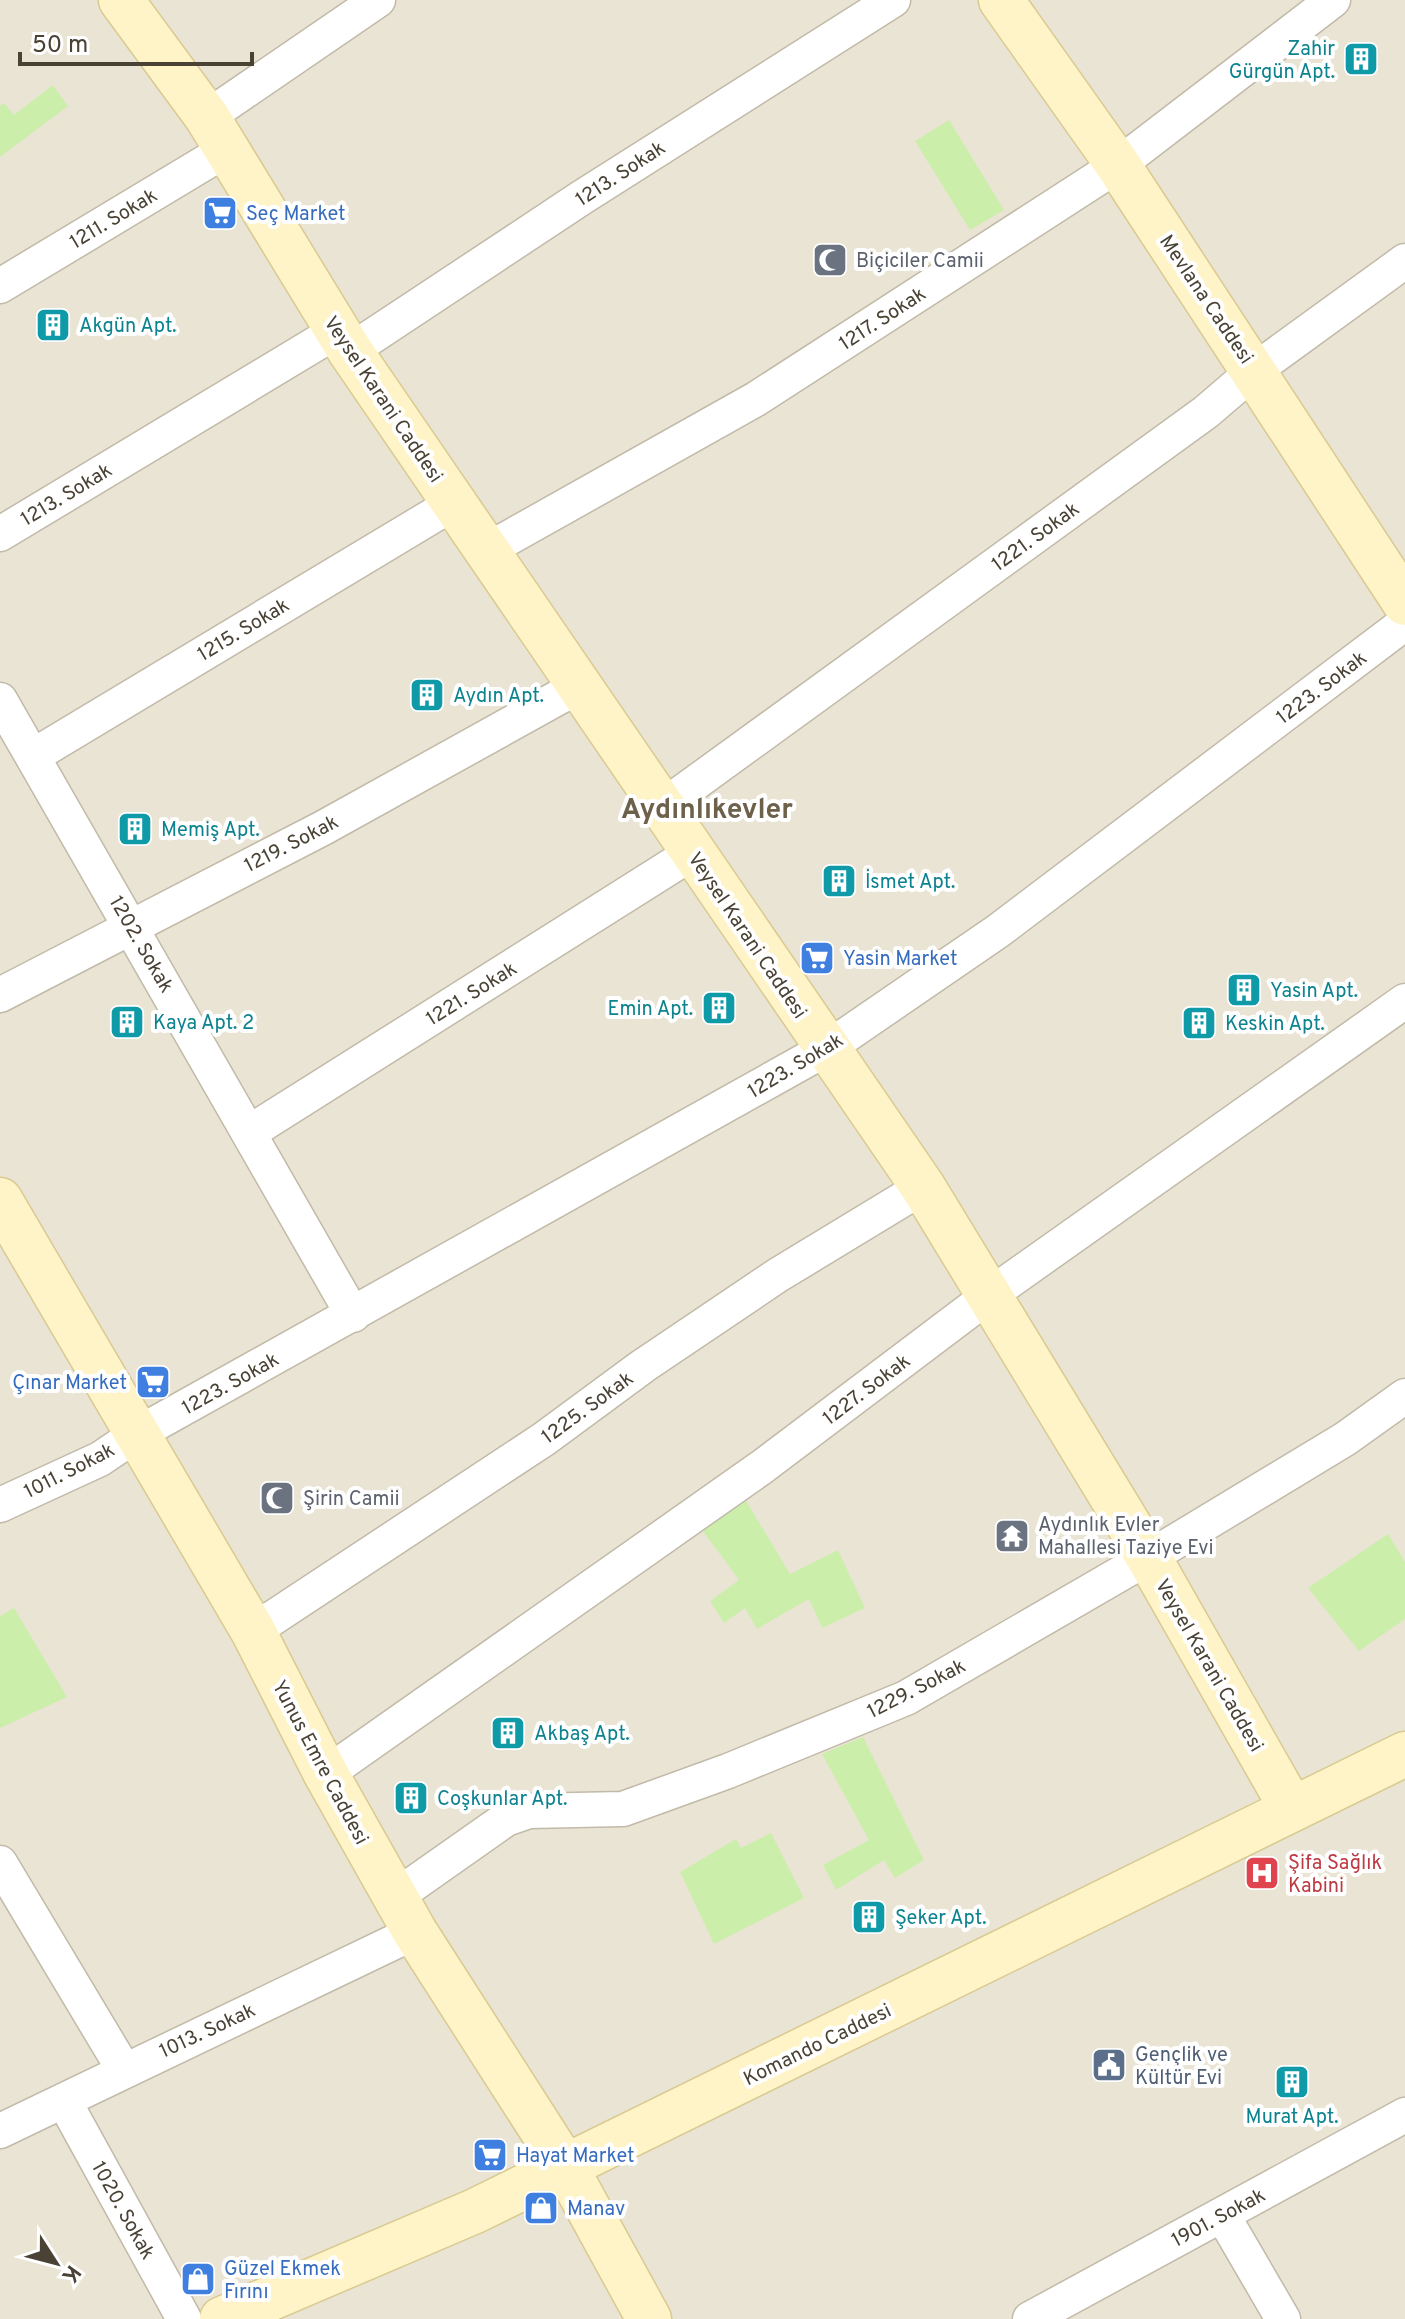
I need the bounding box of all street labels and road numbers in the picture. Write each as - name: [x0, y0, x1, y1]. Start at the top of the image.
- street label: 1213. Sokak: [571, 136, 671, 213]
- street label: 1211. Sokak: [65, 183, 163, 256]
- street label: Mevlana Caddesi: [1152, 230, 1258, 370]
- street label: 1217. Sokak: [835, 282, 932, 357]
- street label: Veysel Karani Caddesi: [317, 312, 448, 489]
- street label: 1213. Sokak: [16, 458, 118, 533]
- street label: 1221. Sokak: [987, 497, 1085, 578]
- street label: 1215. Sokak: [193, 593, 295, 668]
- street label: 1223. Sokak: [1272, 646, 1373, 731]
- street label: 1219. Sokak: [240, 810, 343, 880]
- street label: Veysel Karani Caddesi: [681, 848, 812, 1025]
- street label: 1202. Sokak: [102, 892, 179, 998]
- street label: 1221. Sokak: [422, 957, 522, 1033]
- street label: 1223. Sokak: [743, 1028, 849, 1105]
- street label: 1223. Sokak: [178, 1347, 284, 1422]
- street label: 1227. Sokak: [818, 1349, 916, 1432]
- street label: 1225. Sokak: [537, 1366, 639, 1451]
- street label: 1011. Sokak: [20, 1438, 120, 1506]
- street label: Veysel Karani Caddesi: [1148, 1575, 1268, 1757]
- street label: 1229. Sokak: [863, 1654, 971, 1726]
- street label: Yunus Emre Caddesi: [265, 1676, 374, 1850]
- street label: 1013. Sokak: [156, 1998, 260, 2065]
- street label: Komando Caddesi: [740, 1999, 896, 2093]
- street label: 1020. Sokak: [85, 2157, 160, 2265]
- street label: 1901. Sokak: [1168, 2183, 1270, 2254]

